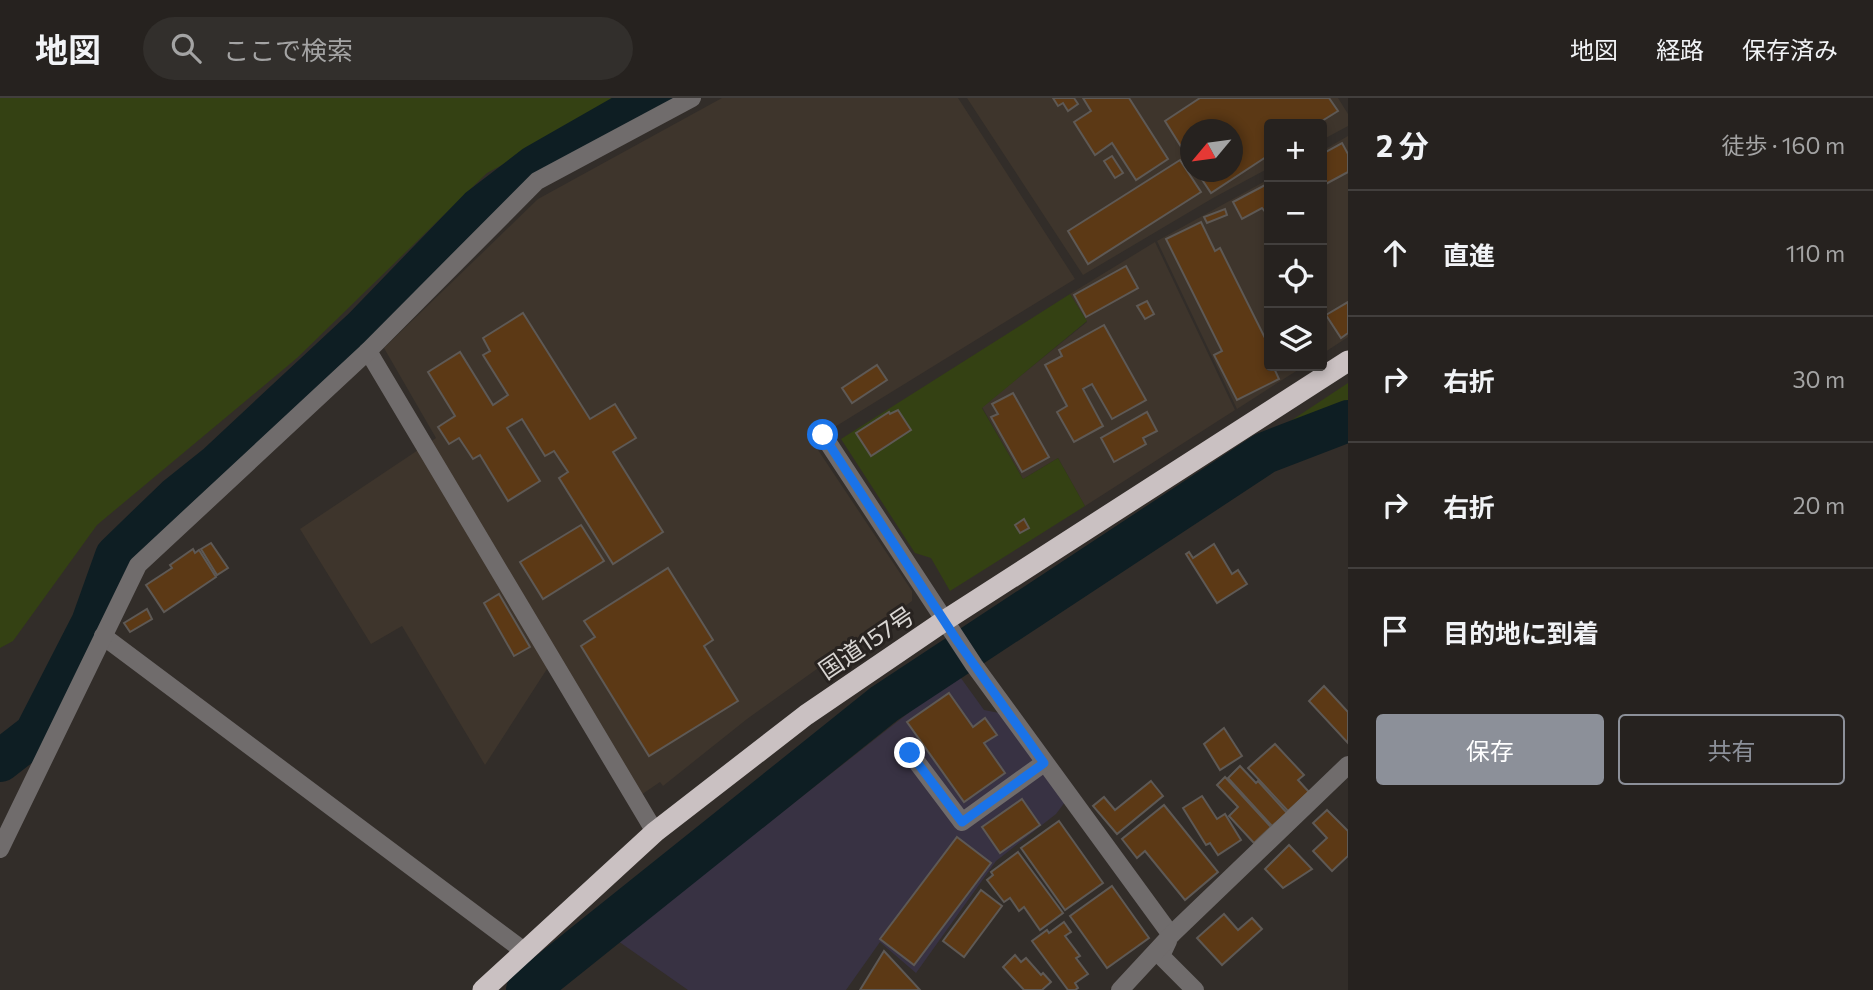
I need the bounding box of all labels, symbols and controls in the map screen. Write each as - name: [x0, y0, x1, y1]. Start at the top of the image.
- search box: [143, 17, 633, 80]
- text: 地図: [35, 28, 101, 69]
- icon: search: [167, 29, 205, 67]
- text: ここで検索: [223, 34, 353, 65]
- text: 地図: [1570, 35, 1618, 64]
- text: 経路: [1656, 35, 1704, 64]
- text: 保存済み: [1742, 35, 1838, 64]
- north arrow: [1180, 119, 1243, 182]
- map controls: [1264, 119, 1327, 371]
- button: +: [1264, 119, 1327, 182]
- text: 2 分: [1376, 126, 1429, 163]
- text: 徒歩 · 160 m: [1721, 131, 1845, 159]
- button: −: [1264, 182, 1327, 245]
- icon: ahead: [1376, 234, 1414, 272]
- text: 直進: [1443, 239, 1495, 270]
- text: 110 m: [1786, 239, 1845, 267]
- button: locate: [1264, 245, 1327, 308]
- button: layers: [1264, 308, 1327, 371]
- icon: right: [1376, 360, 1414, 398]
- text: 右折: [1443, 365, 1495, 396]
- text: 30 m: [1792, 365, 1845, 393]
- route start: [807, 419, 838, 450]
- icon: right: [1376, 486, 1414, 524]
- text: 右折: [1443, 491, 1495, 522]
- text: 20 m: [1793, 491, 1845, 519]
- street label: 国道157号: [813, 600, 919, 684]
- icon: arrive: [1376, 612, 1414, 650]
- text: 目的地に到着: [1443, 617, 1599, 648]
- button: 保存: [1376, 714, 1604, 785]
- button: 共有: [1618, 714, 1845, 785]
- route end: [894, 737, 925, 768]

